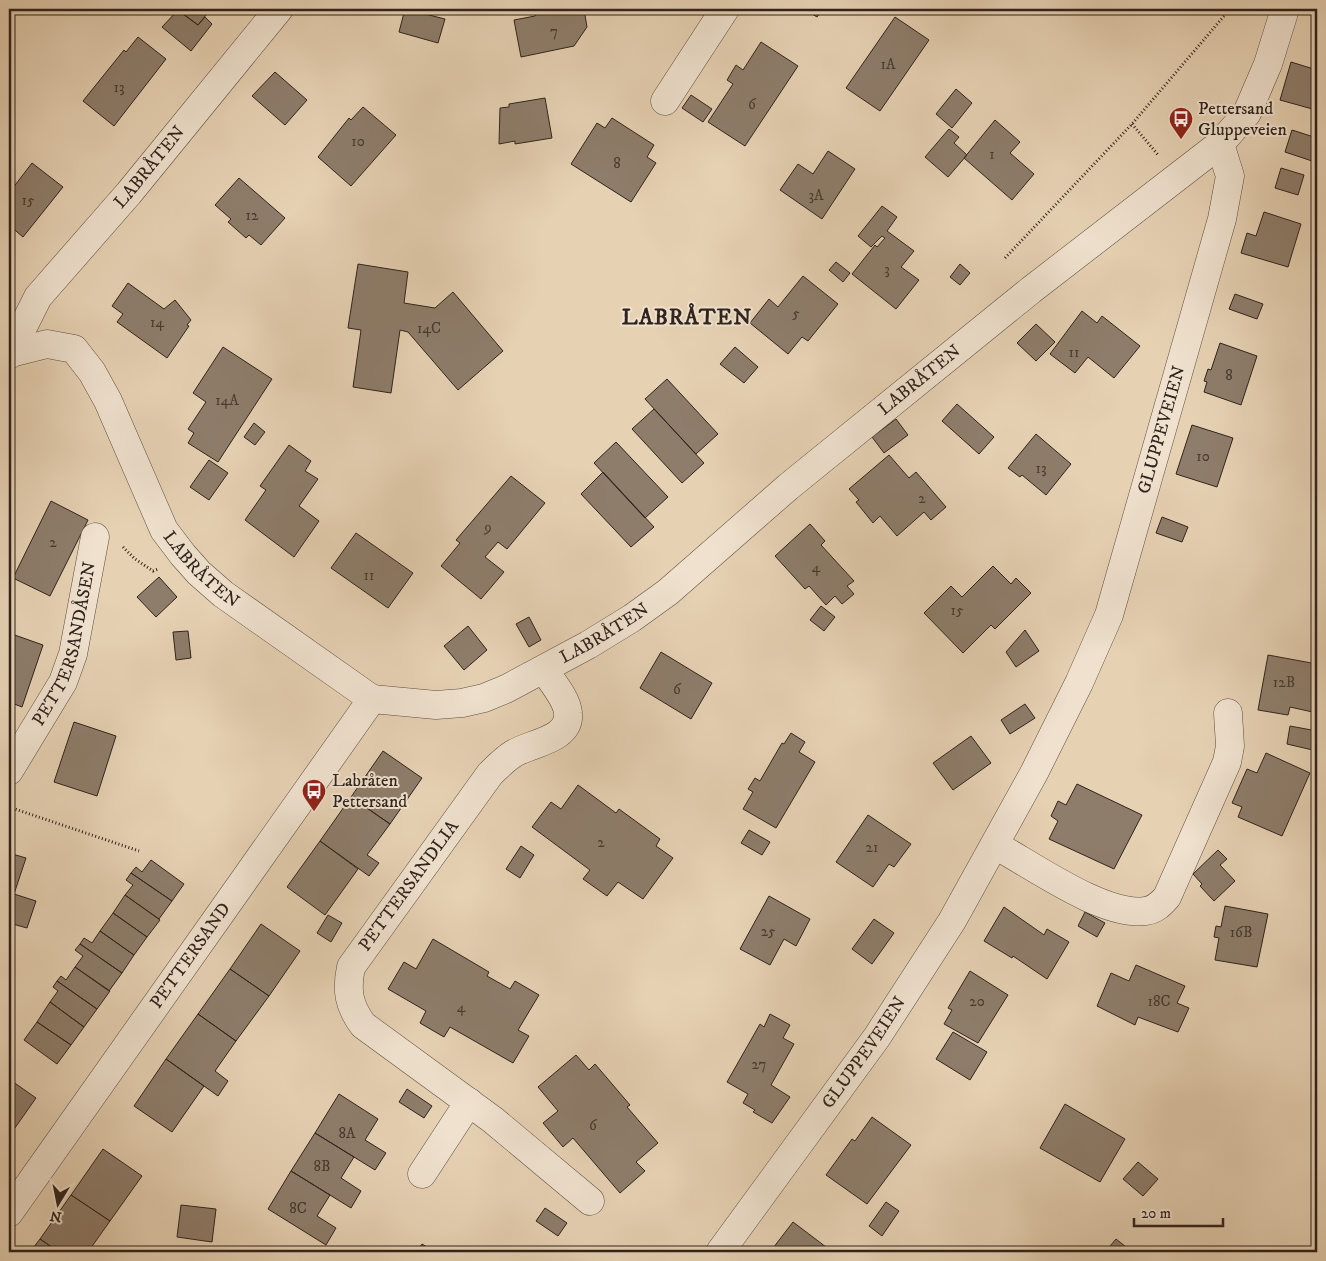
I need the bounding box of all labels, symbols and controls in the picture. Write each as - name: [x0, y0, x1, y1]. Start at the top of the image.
- house number: 7: [550, 22, 558, 41]
- house number: 1A: [880, 55, 896, 74]
- house number: 13: [113, 78, 125, 97]
- house number: 6: [748, 95, 757, 114]
- place label: Pettersand Gluppeveien: [1198, 98, 1288, 141]
- bus stop icon: Pettersand Gluppeveien: [1168, 106, 1194, 140]
- street label: LABRÅTEN: [109, 122, 190, 213]
- house number: 10: [351, 132, 365, 151]
- house number: 1: [989, 145, 995, 164]
- house number: 8: [613, 154, 621, 173]
- house number: 3A: [808, 186, 824, 205]
- house number: 15: [22, 191, 35, 210]
- house number: 12: [246, 206, 259, 225]
- house number: 3: [884, 260, 890, 279]
- district label: LABRÅTEN: [622, 303, 752, 331]
- house number: 5: [792, 304, 800, 323]
- house number: 14: [150, 313, 164, 332]
- house number: 14C: [417, 319, 441, 338]
- street label: LABRÅTEN: [874, 340, 966, 420]
- house number: 11: [1068, 343, 1080, 362]
- street label: GLUPPEVEIEN: [1133, 363, 1191, 496]
- house number: 8: [1225, 366, 1233, 385]
- house number: 14A: [215, 391, 239, 410]
- house number: 10: [1196, 447, 1210, 466]
- house number: 13: [1035, 459, 1047, 478]
- house number: 2: [918, 489, 926, 508]
- house number: 9: [483, 518, 492, 537]
- street label: LABRÅTEN: [158, 527, 244, 613]
- house number: 2: [49, 533, 57, 552]
- house number: 4: [812, 558, 821, 577]
- street label: PETTERSANDÅSEN: [28, 560, 101, 730]
- house number: 11: [363, 566, 375, 585]
- street label: LABRÅTEN: [556, 598, 654, 669]
- house number: 15: [951, 601, 964, 620]
- house number: 12B: [1273, 673, 1295, 692]
- house number: 6: [673, 680, 682, 699]
- place label: Labråten Pettersand: [332, 770, 407, 813]
- bus stop icon: Labråten Pettersand: [301, 778, 327, 812]
- street label: PETTERSANDLIA: [354, 816, 464, 956]
- house number: 2: [597, 833, 605, 852]
- house number: 21: [866, 838, 878, 857]
- street label: PETTERSAND: [146, 898, 236, 1013]
- house number: 25: [761, 922, 776, 941]
- house number: 16B: [1230, 923, 1252, 942]
- street label: GLUPPEVEIEN: [817, 992, 911, 1113]
- house number: 20: [969, 992, 985, 1011]
- house number: 18C: [1148, 992, 1171, 1011]
- house number: 4: [457, 998, 466, 1017]
- house number: 27: [752, 1055, 767, 1074]
- house number: 6: [589, 1116, 598, 1135]
- house number: 8A: [338, 1124, 356, 1143]
- house number: 8B: [314, 1157, 331, 1176]
- north arrow: [32, 1178, 82, 1228]
- scale bar: [1134, 1196, 1222, 1228]
- house number: 8C: [289, 1199, 307, 1218]
- text: 20 m: [1141, 1204, 1171, 1223]
- text: N: [48, 1206, 63, 1226]

